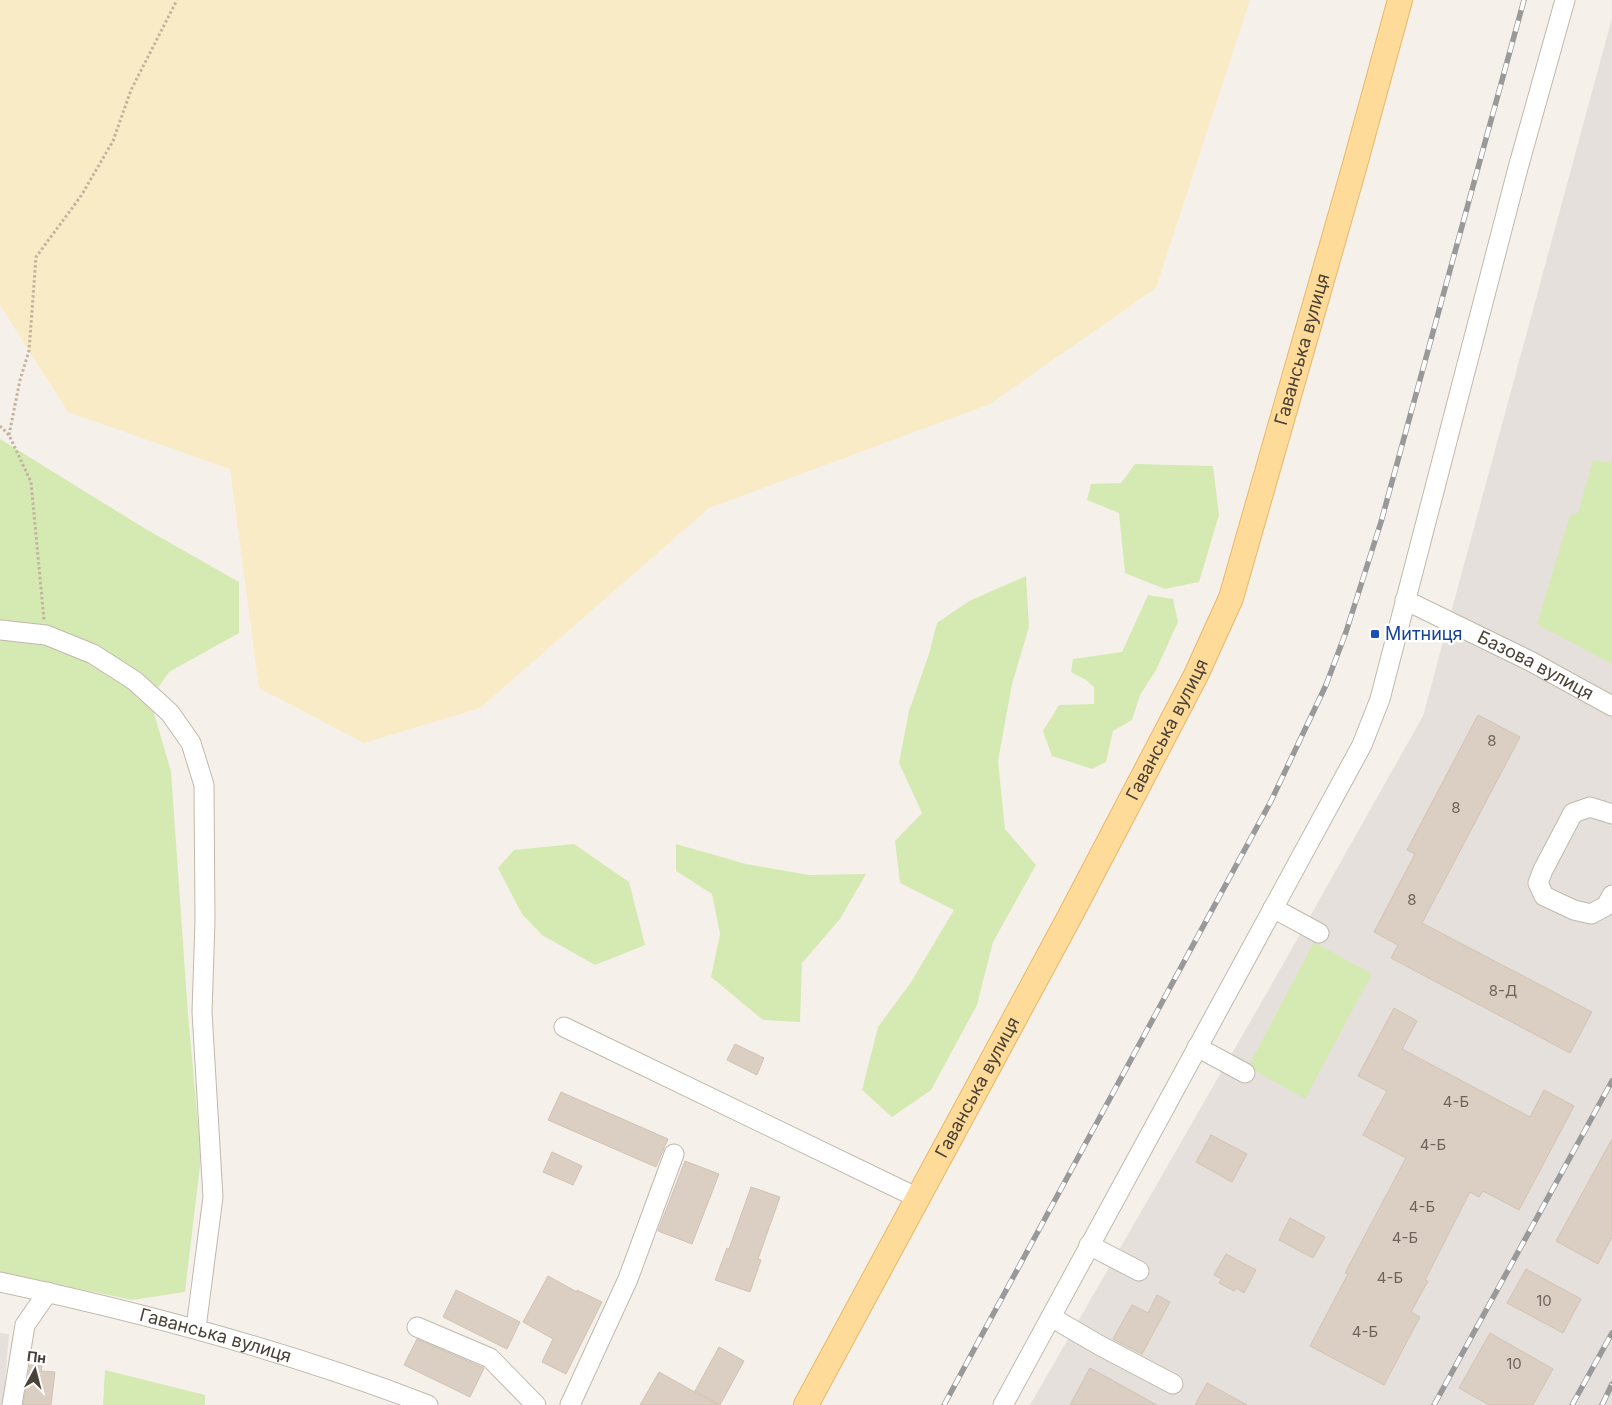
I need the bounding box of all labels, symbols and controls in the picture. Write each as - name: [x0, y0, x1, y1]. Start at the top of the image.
- street label: Гаванська вулиця: [1270, 271, 1333, 427]
- place label: Митниця: [1385, 623, 1463, 644]
- street label: Базова вулиця: [1474, 626, 1597, 704]
- marker: Митниця: [1369, 628, 1381, 640]
- street label: Гаванська вулиця: [1121, 655, 1212, 804]
- house number: 8: [1487, 731, 1497, 750]
- house number: 8: [1451, 798, 1461, 817]
- house number: 8: [1407, 890, 1417, 909]
- house number: 8-Д: [1489, 981, 1517, 1000]
- street label: Гаванська вулиця: [931, 1013, 1024, 1161]
- house number: 4-Б: [1443, 1092, 1469, 1111]
- house number: 4-Б: [1420, 1135, 1446, 1154]
- house number: 4-Б: [1409, 1197, 1435, 1216]
- house number: 4-Б: [1392, 1228, 1418, 1247]
- house number: 4-Б: [1377, 1268, 1403, 1287]
- house number: 10: [1536, 1291, 1552, 1310]
- street label: Гаванська вулиця: [137, 1304, 294, 1367]
- house number: 4-Б: [1352, 1322, 1378, 1341]
- north arrow: [10, 1345, 60, 1395]
- text: Пн: [26, 1347, 47, 1366]
- house number: 10: [1506, 1354, 1522, 1373]

